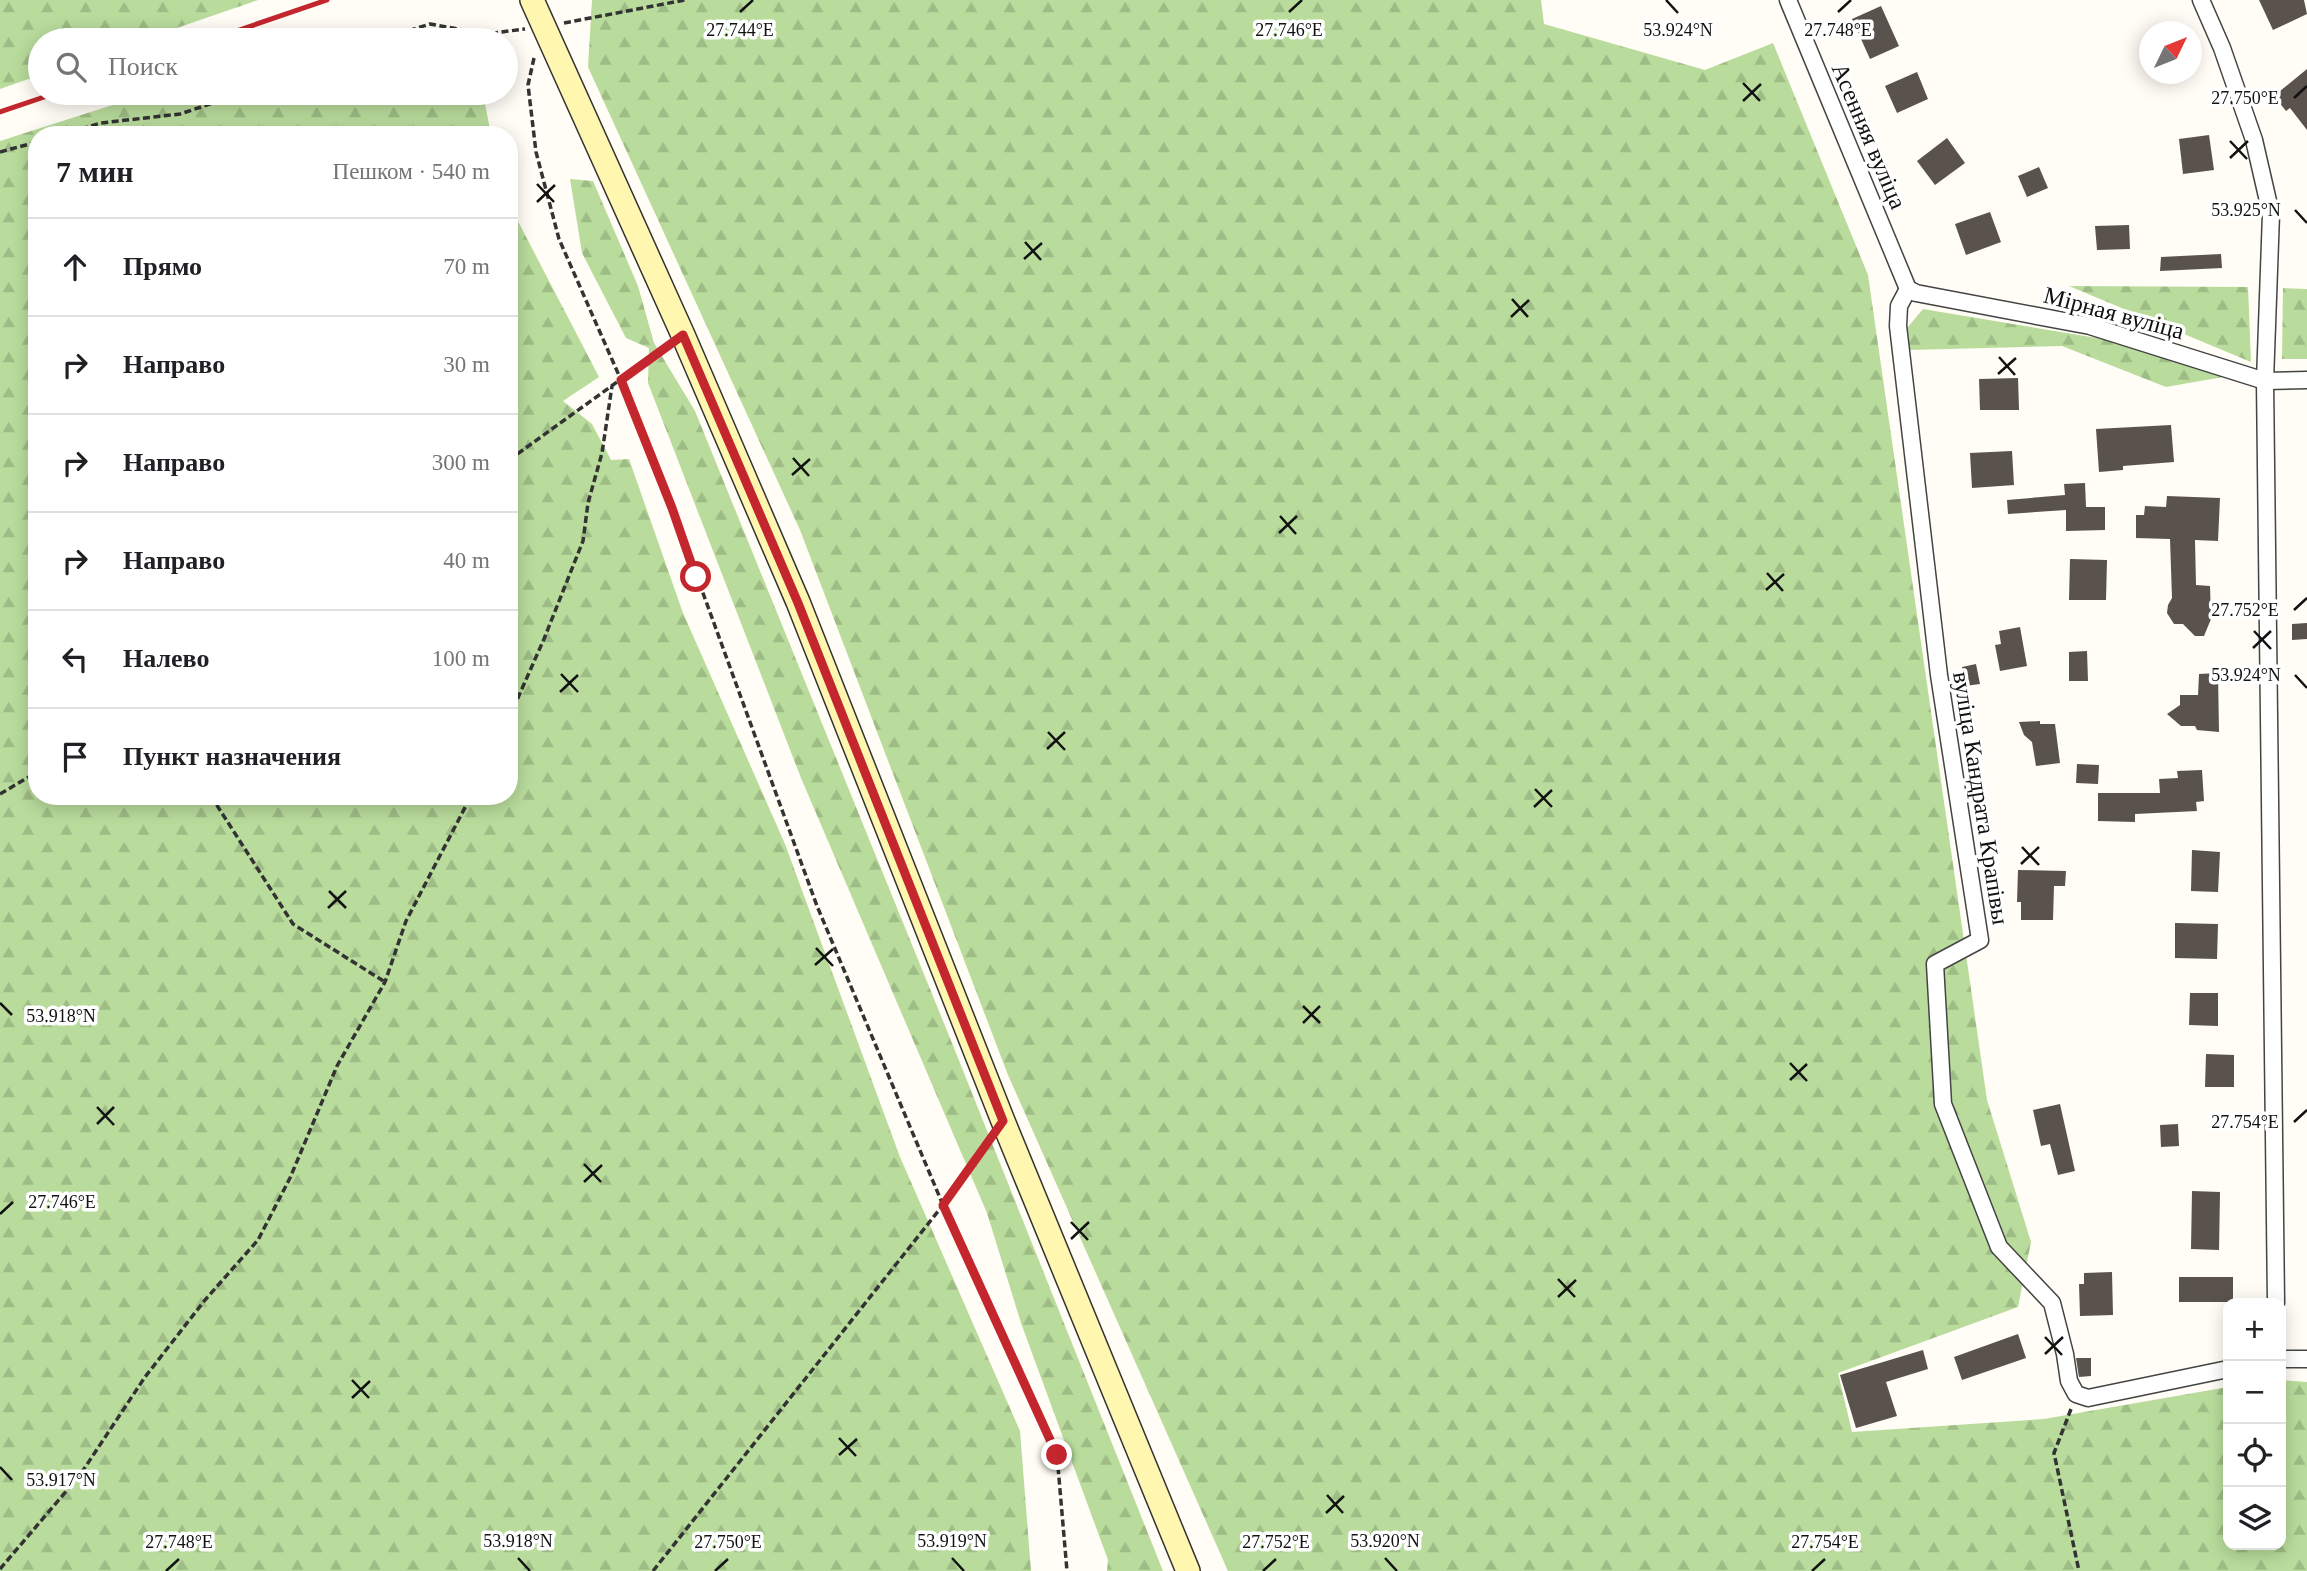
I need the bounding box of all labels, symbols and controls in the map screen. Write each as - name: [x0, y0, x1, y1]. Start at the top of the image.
- text: 27.744°E: [706, 20, 774, 40]
- text: 27.746°E: [1255, 20, 1323, 40]
- text: 53.924°N: [1643, 20, 1713, 40]
- text: 27.748°E: [1804, 20, 1872, 40]
- north arrow: [2139, 21, 2202, 84]
- search box: [28, 28, 518, 105]
- icon: search: [52, 48, 90, 86]
- text: Поиск: [108, 52, 178, 81]
- street label: Асенняя вуліца: [1827, 59, 1912, 213]
- text: 27.750°E: [2211, 88, 2279, 108]
- text: 7 мин: [56, 155, 134, 188]
- text: Пешком · 540 m: [333, 159, 490, 184]
- text: 53.925°N: [2211, 200, 2281, 220]
- icon: ahead: [56, 248, 94, 286]
- text: Прямо: [123, 252, 202, 281]
- text: 70 m: [443, 254, 490, 279]
- street label: Мірная вуліца: [2041, 282, 2187, 344]
- icon: right: [56, 346, 94, 384]
- text: Направо: [123, 350, 225, 379]
- text: 30 m: [443, 352, 490, 377]
- icon: right: [56, 444, 94, 482]
- text: Направо: [123, 448, 225, 477]
- text: 300 m: [432, 450, 490, 475]
- icon: right: [56, 542, 94, 580]
- text: Направо: [123, 546, 225, 575]
- text: 40 m: [443, 548, 490, 573]
- route start: [680, 561, 711, 592]
- text: 27.752°E: [2211, 600, 2279, 620]
- icon: left: [56, 640, 94, 678]
- text: Налево: [123, 644, 209, 673]
- text: 100 m: [432, 646, 490, 671]
- text: 53.924°N: [2211, 665, 2281, 685]
- street label: вуліца Кандрата Крапівы: [1948, 670, 2014, 926]
- icon: arrive: [56, 738, 94, 776]
- text: Пункт назначения: [123, 742, 341, 771]
- text: 53.918°N: [26, 1006, 96, 1026]
- text: 27.754°E: [2211, 1112, 2279, 1132]
- text: 27.746°E: [28, 1192, 96, 1212]
- map controls: [2223, 1298, 2286, 1550]
- button: +: [2223, 1298, 2286, 1361]
- button: −: [2223, 1361, 2286, 1424]
- button: locate: [2223, 1424, 2286, 1487]
- route end: [1041, 1439, 1072, 1470]
- text: 53.917°N: [26, 1470, 96, 1490]
- button: layers: [2223, 1487, 2286, 1550]
- text: 53.918°N: [483, 1531, 553, 1551]
- text: 53.919°N: [917, 1531, 987, 1551]
- text: 53.920°N: [1350, 1531, 1420, 1551]
- text: 27.748°E: [145, 1532, 213, 1552]
- text: 27.750°E: [694, 1532, 762, 1552]
- text: 27.752°E: [1242, 1532, 1310, 1552]
- text: 27.754°E: [1791, 1532, 1859, 1552]

